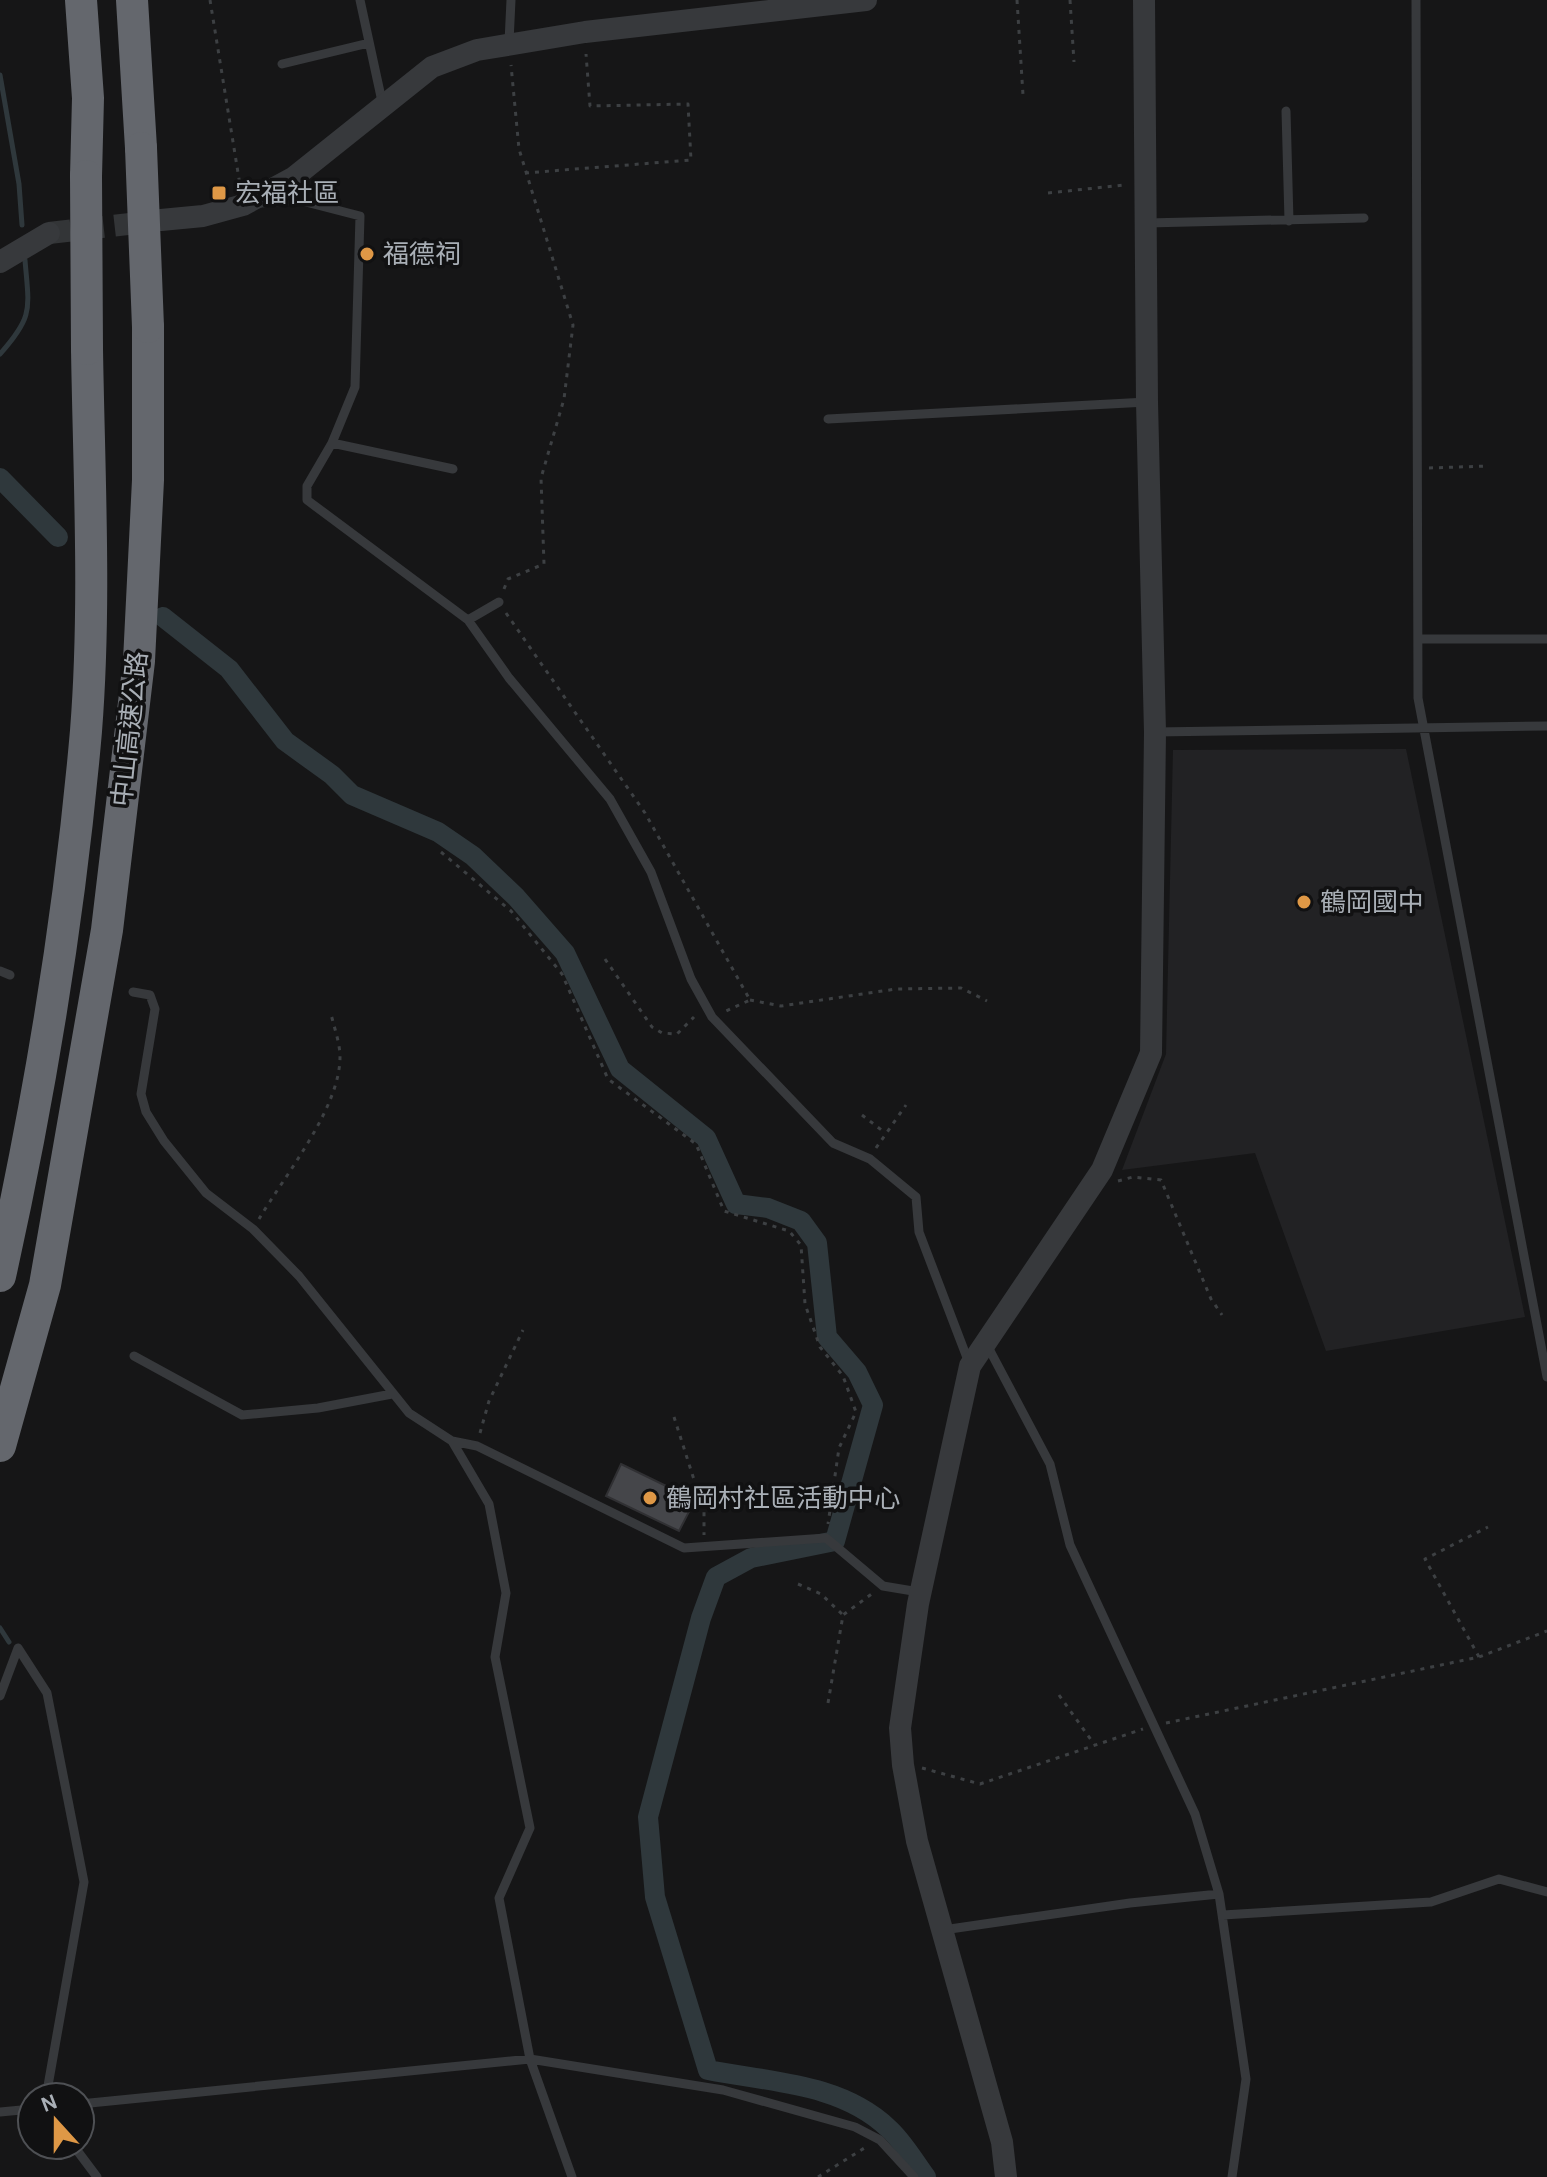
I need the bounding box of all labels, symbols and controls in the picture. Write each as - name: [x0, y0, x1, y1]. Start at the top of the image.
- place label: 宏福社區: [235, 178, 339, 209]
- marker: 宏福社區: [210, 184, 228, 202]
- place label: 福德祠: [383, 239, 461, 270]
- marker: 福德祠: [358, 245, 376, 263]
- street label: 中山高速公路: [106, 650, 154, 808]
- place label: 鶴岡國中: [1320, 887, 1424, 918]
- marker: 鶴岡國中: [1295, 893, 1313, 911]
- place label: 鶴岡村社區活動中心: [666, 1483, 900, 1514]
- marker: 鶴岡村社區活動中心: [641, 1489, 659, 1507]
- north arrow: [16, 2081, 96, 2161]
- text: N: [37, 2088, 61, 2118]

